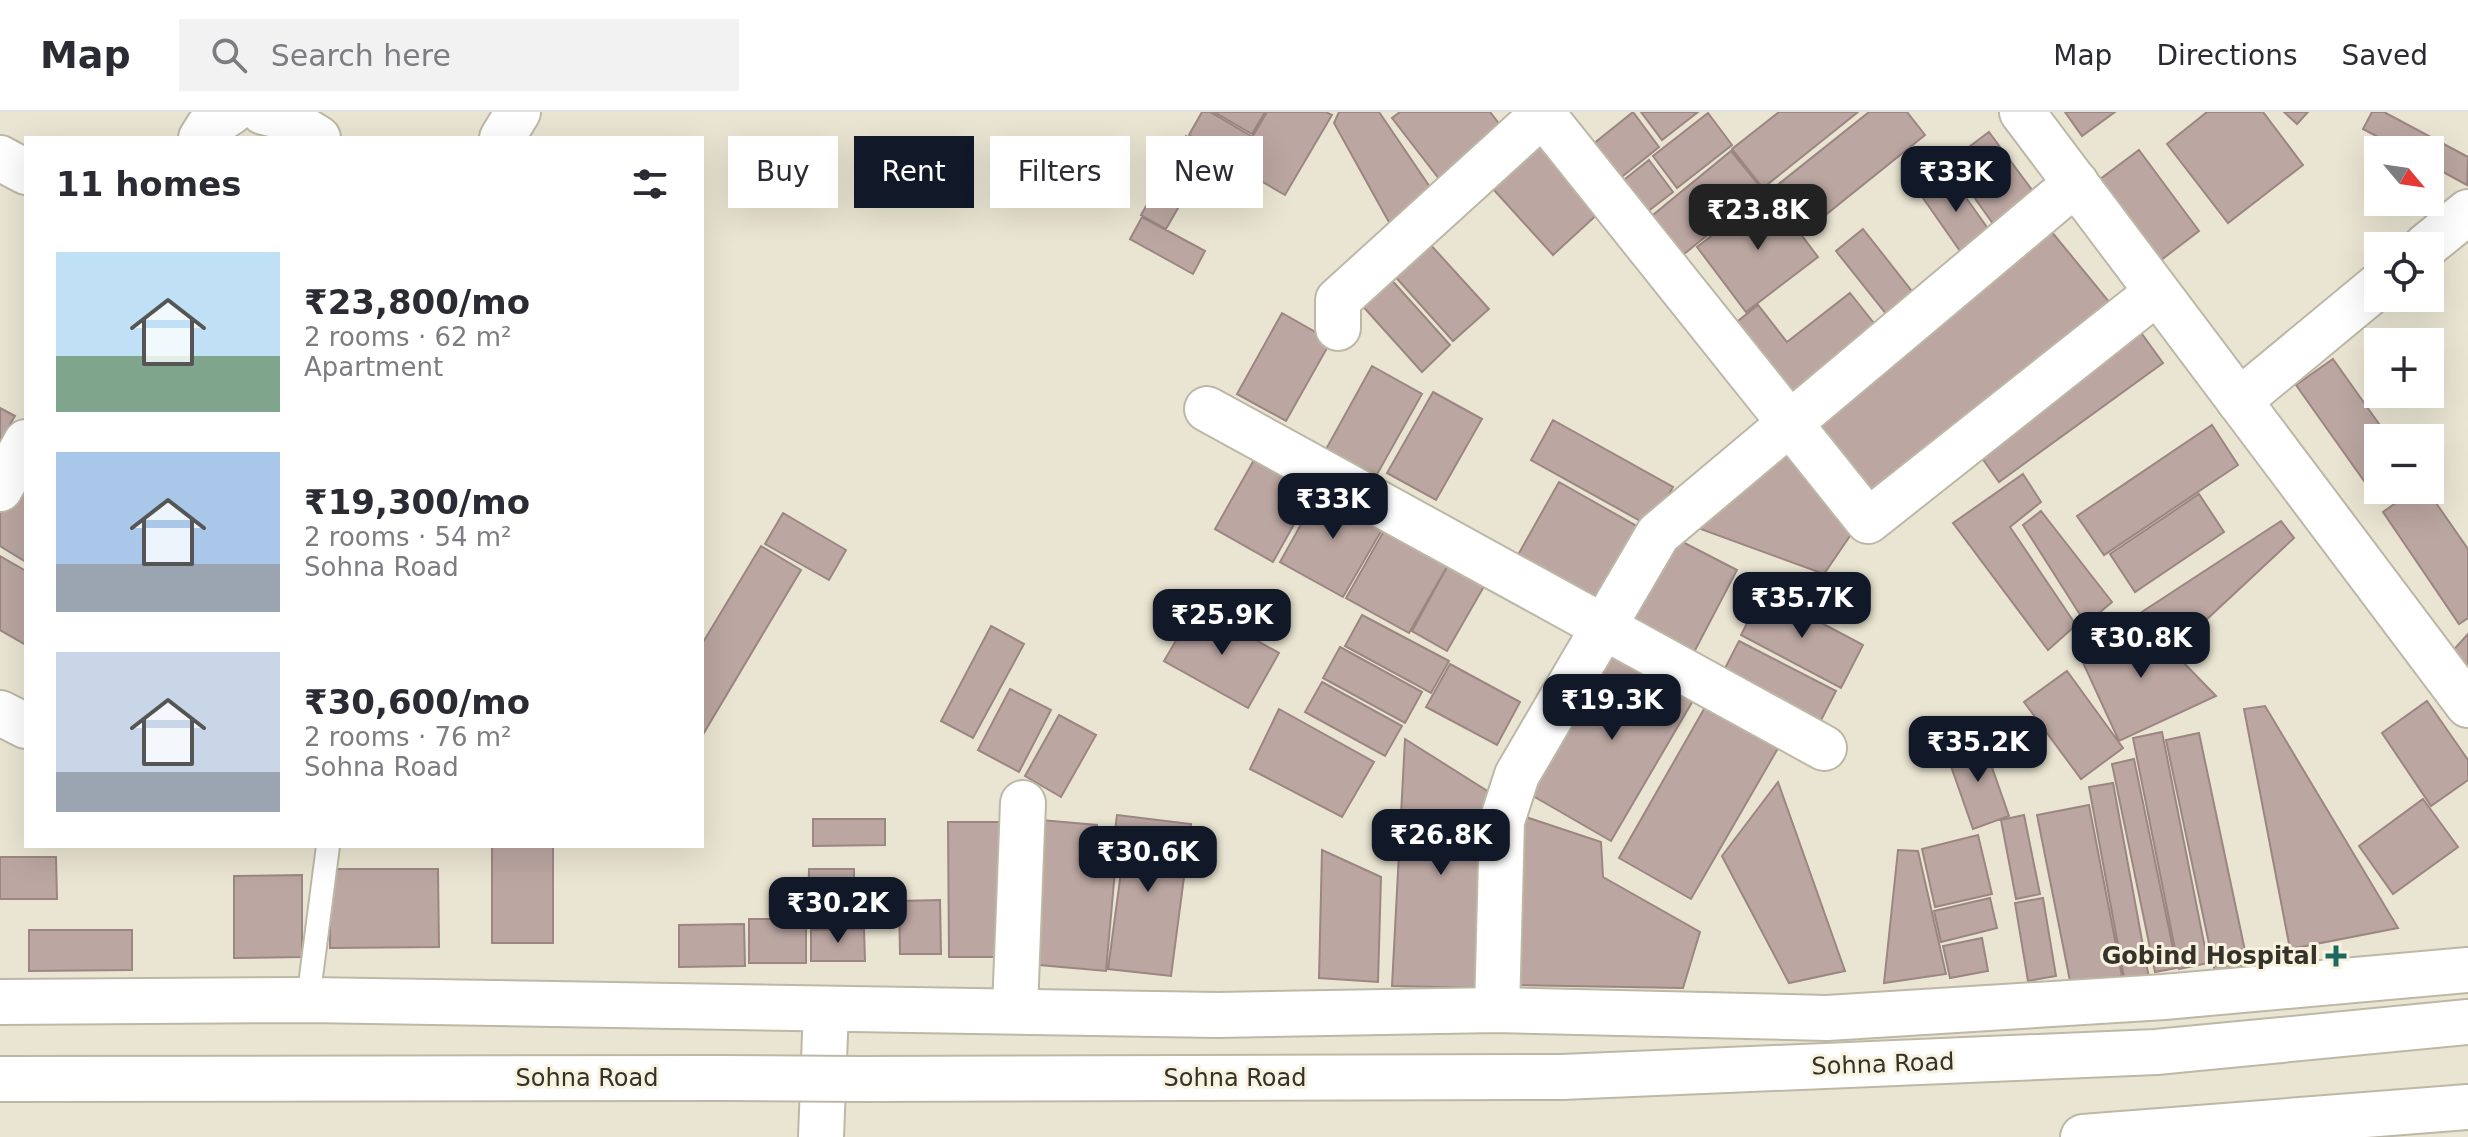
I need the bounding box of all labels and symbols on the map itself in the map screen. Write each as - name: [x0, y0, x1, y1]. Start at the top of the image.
- north arrow: [2364, 136, 2444, 216]
- pin: ₹33K: [1909, 146, 2003, 214]
- pin: ₹23.8K: [1693, 184, 1823, 252]
- pin: ₹33K: [1286, 473, 1380, 541]
- pin: ₹35.7K: [1737, 572, 1867, 640]
- pin: ₹25.9K: [1157, 589, 1287, 657]
- pin: ₹30.8K: [2076, 612, 2206, 680]
- pin: ₹19.3K: [1547, 674, 1677, 742]
- pin: ₹35.2K: [1913, 716, 2043, 784]
- pin: ₹26.8K: [1376, 809, 1506, 877]
- pin: ₹30.6K: [1083, 826, 1213, 894]
- pin: ₹30.2K: [773, 877, 903, 945]
- place label: Gobind Hospital: [2102, 942, 2318, 970]
- marker: Gobind Hospital: [2325, 945, 2347, 967]
- street label: Sohna Road: [1811, 1048, 1955, 1080]
- street label: Sohna Road: [516, 1064, 658, 1092]
- street label: Sohna Road: [1164, 1064, 1306, 1092]

